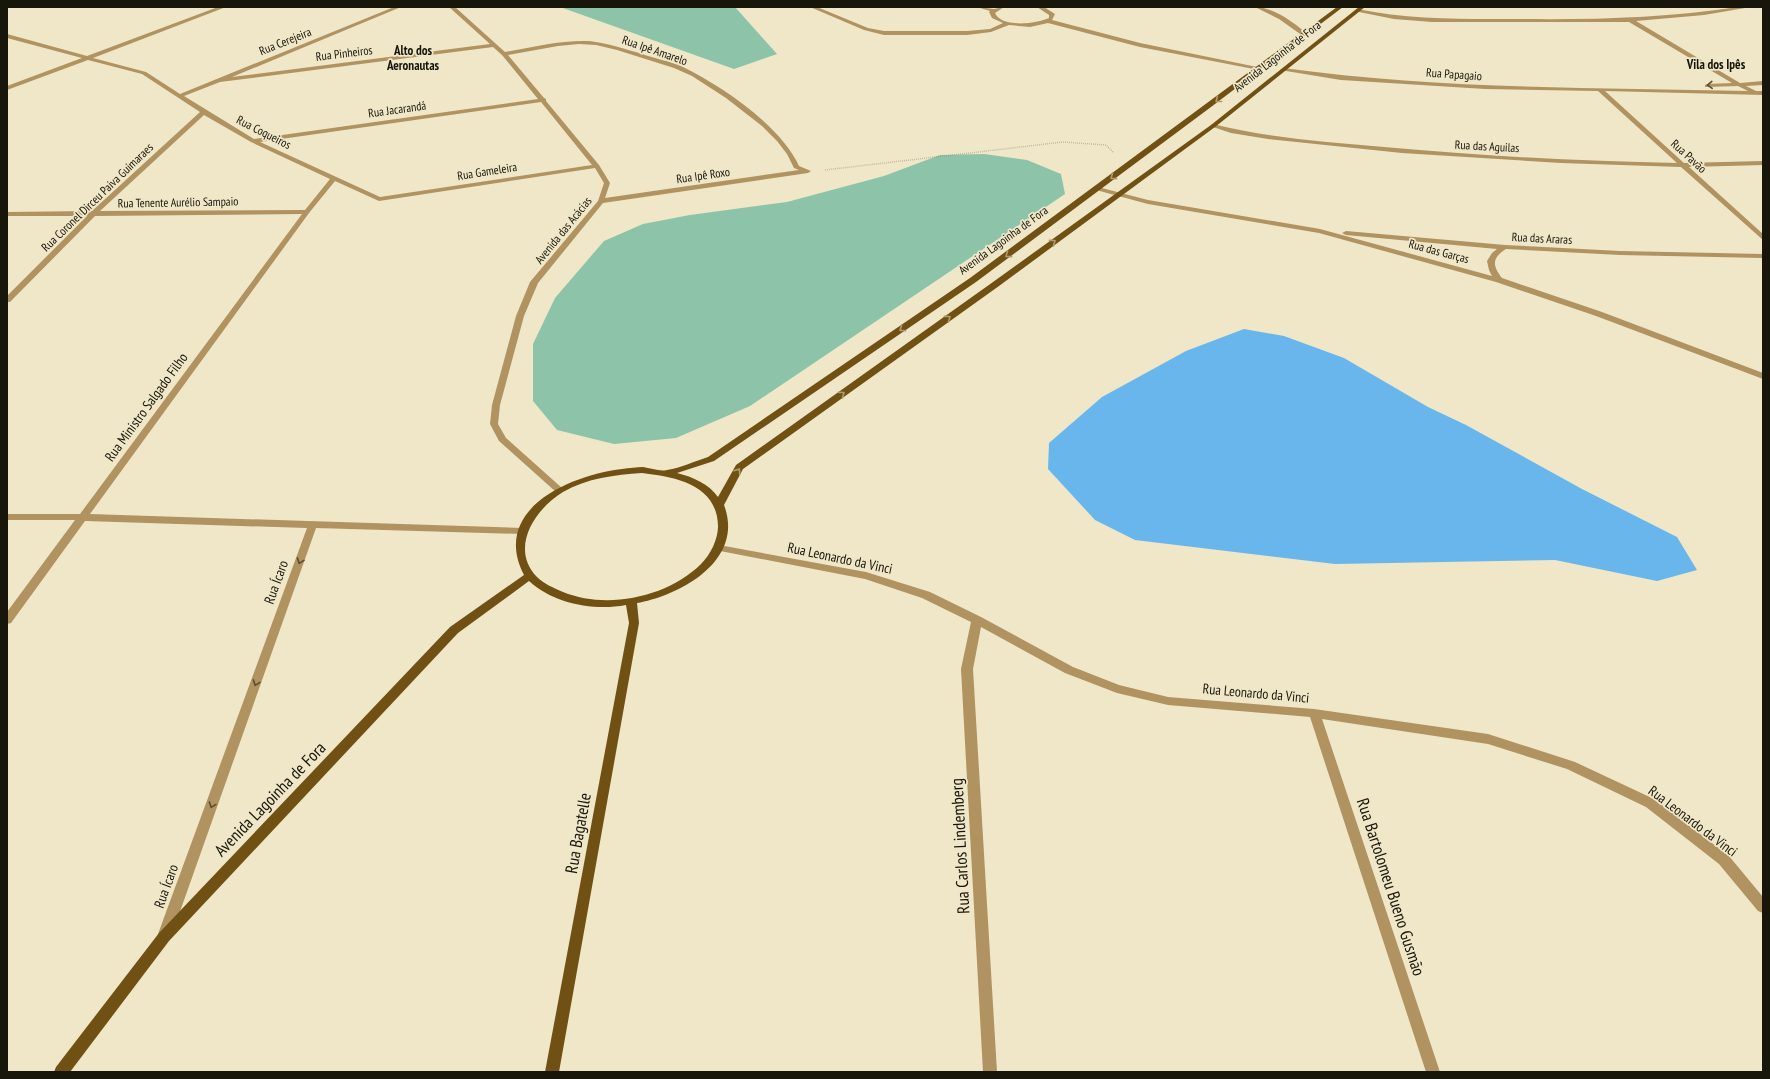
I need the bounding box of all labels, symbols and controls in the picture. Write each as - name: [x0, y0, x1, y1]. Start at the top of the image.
- street label: Avenida Lagoinha de Fora: [1230, 17, 1324, 95]
- street label: Rua Cerejeira: [257, 24, 313, 58]
- street label: Rua Ipê Amarelo: [620, 32, 690, 68]
- street label: Rua Pinheiros: [315, 42, 373, 64]
- district label: Alto dos Aeronautas: [386, 42, 440, 74]
- district label: Vila dos Ipês: [1686, 56, 1746, 73]
- street label: Rua Papagaio: [1426, 65, 1482, 83]
- one-way arrow: [1707, 81, 1713, 90]
- one-way arrow: [1215, 95, 1222, 102]
- street label: Rua Jacarandá: [367, 97, 427, 120]
- street label: Rua Coqueiros: [234, 112, 294, 152]
- street label: Rua Pavão: [1668, 136, 1710, 176]
- street label: Rua das Aguilas: [1454, 137, 1520, 155]
- street label: Rua Coronel Dirceu Paiva Guimaraes: [38, 140, 156, 254]
- street label: Rua Gameleira: [456, 159, 518, 183]
- street label: Rua Ipê Roxo: [675, 164, 731, 186]
- one-way arrow: [1110, 173, 1117, 180]
- street label: Rua Tenente Aurélio Sampaio: [117, 193, 239, 211]
- street label: Avenida das Acácias: [531, 193, 595, 267]
- street label: Avenida Lagoinha de Fora: [955, 202, 1051, 277]
- street label: Rua das Araras: [1511, 229, 1573, 247]
- street label: Rua das Garças: [1407, 236, 1471, 266]
- one-way arrow: [1049, 239, 1056, 247]
- one-way arrow: [1006, 250, 1013, 257]
- one-way arrow: [943, 316, 950, 323]
- one-way arrow: [899, 324, 906, 332]
- street label: Rua Ministro Salgado Filho: [101, 349, 191, 465]
- one-way arrow: [838, 391, 845, 399]
- one-way arrow: [733, 468, 740, 475]
- street label: Rua Leonardo da Vinci: [786, 538, 894, 578]
- one-way arrow: [296, 557, 304, 564]
- street label: Rua Ícaro: [260, 558, 292, 606]
- one-way arrow: [252, 679, 260, 686]
- street label: Rua Leonardo da Vinci: [1202, 679, 1310, 707]
- street label: Avenida Lagoinha de Fora: [210, 737, 330, 861]
- street label: Rua Carlos Lindemberg: [945, 778, 975, 914]
- street label: Rua Leonardo da Vinci: [1645, 782, 1741, 860]
- street label: Rua Bagatelle: [560, 791, 596, 875]
- street label: Rua Bartolomeu Bueno Gusmão: [1352, 795, 1430, 979]
- one-way arrow: [208, 802, 216, 809]
- street label: Rua Ícaro: [150, 862, 182, 910]

